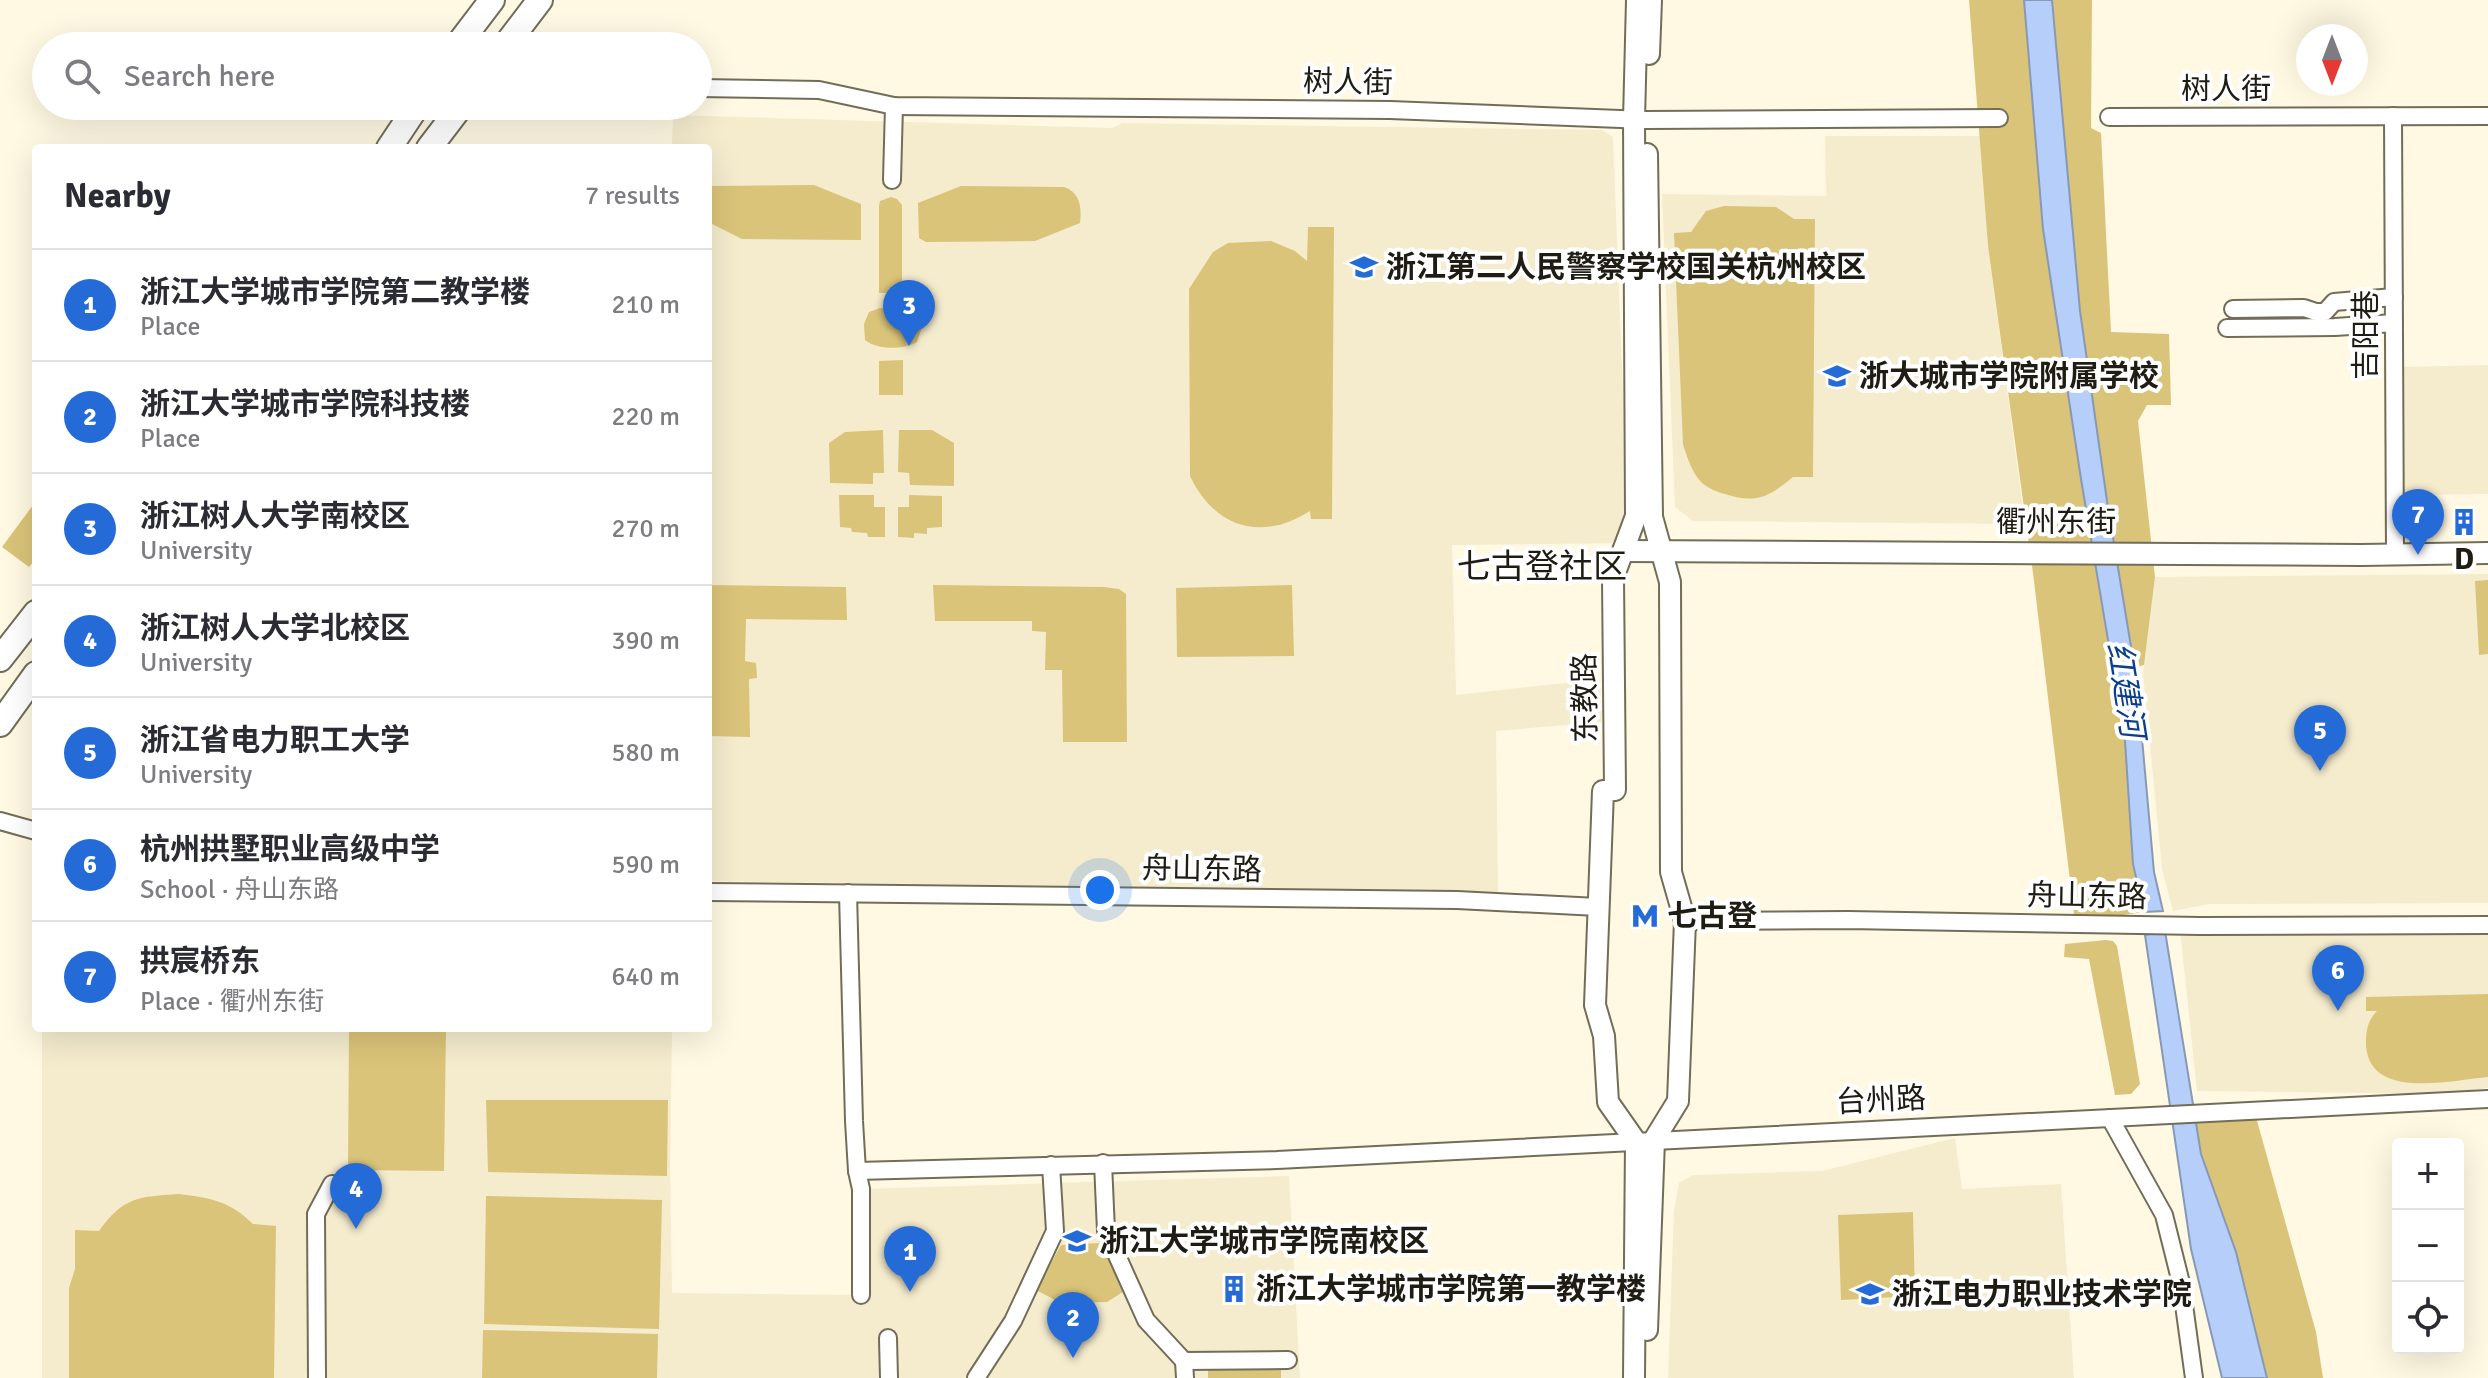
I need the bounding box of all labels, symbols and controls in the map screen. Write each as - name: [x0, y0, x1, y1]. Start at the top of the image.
- north arrow: [2296, 24, 2368, 96]
- search box: [32, 32, 712, 120]
- icon: search: [60, 54, 104, 98]
- text: Search here: [124, 58, 275, 95]
- street label: 树人街: [1303, 63, 1393, 102]
- street label: 树人街: [2181, 71, 2271, 108]
- text: Nearby: [64, 175, 171, 217]
- text: 7 results: [585, 180, 680, 212]
- place label: 浙江第二人民警察学校国关杭州校区: [1386, 249, 1866, 286]
- school or university icon: 浙江第二人民警察学校国关杭州校区: [1349, 252, 1379, 282]
- text: 浙江大学城市学院第二教学楼: [140, 274, 530, 311]
- pin: 3: [883, 280, 935, 346]
- text: 1: [83, 289, 97, 321]
- text: 210 m: [611, 289, 680, 321]
- street label: 吉阳巷: [2348, 290, 2385, 380]
- text: Place: [140, 311, 201, 343]
- place label: 浙大城市学院附属学校: [1859, 358, 2159, 395]
- school or university icon: 浙大城市学院附属学校: [1822, 361, 1852, 391]
- text: 浙江大学城市学院科技楼: [140, 386, 470, 423]
- text: 2: [83, 401, 97, 433]
- text: 220 m: [611, 401, 680, 433]
- text: Place: [140, 423, 201, 455]
- pin: 7: [2392, 489, 2444, 555]
- text: 浙江树人大学南校区: [140, 498, 410, 535]
- street label: 衢州东街: [1996, 504, 2116, 541]
- building icon: D: [2449, 507, 2479, 537]
- text: 3: [83, 513, 97, 545]
- text: 270 m: [611, 513, 680, 545]
- text: University: [140, 535, 252, 567]
- place label: D: [2454, 541, 2474, 578]
- district label: 七古登社区: [1457, 546, 1627, 588]
- text: 浙江树人大学北校区: [140, 610, 410, 647]
- text: 4: [83, 625, 97, 657]
- text: 390 m: [611, 625, 680, 657]
- water label: 红建河: [2099, 640, 2153, 746]
- text: University: [140, 647, 252, 679]
- street label: 东教路: [1566, 653, 1605, 743]
- pin: 5: [2294, 705, 2346, 771]
- text: 浙江省电力职工大学: [140, 722, 410, 759]
- text: 5: [83, 737, 97, 769]
- text: 580 m: [611, 737, 680, 769]
- text: University: [140, 759, 252, 791]
- text: 杭州拱墅职业高级中学: [140, 831, 440, 868]
- text: 6: [83, 849, 97, 881]
- text: 590 m: [611, 849, 680, 881]
- street label: 舟山东路: [1142, 850, 1262, 889]
- your location: [1080, 870, 1120, 910]
- text: School · 舟山东路: [140, 874, 339, 906]
- street label: 舟山东路: [2027, 877, 2147, 916]
- place label: 七古登: [1667, 898, 1757, 935]
- metro station icon: 七古登: [1630, 901, 1660, 931]
- text: 拱宸桥东: [140, 943, 260, 980]
- pin: 6: [2312, 945, 2364, 1011]
- text: 7: [83, 961, 97, 993]
- text: 640 m: [611, 961, 680, 993]
- text: Place · 衢州东街: [140, 986, 324, 1018]
- street label: 台州路: [1835, 1080, 1927, 1121]
- map controls: [2392, 1138, 2464, 1354]
- button: +: [2392, 1138, 2464, 1210]
- pin: 4: [330, 1163, 382, 1229]
- button: −: [2392, 1210, 2464, 1282]
- place label: 浙江大学城市学院南校区: [1099, 1223, 1429, 1260]
- pin: 1: [884, 1226, 936, 1292]
- school or university icon: 浙江大学城市学院南校区: [1062, 1226, 1092, 1256]
- place label: 浙江大学城市学院第一教学楼: [1256, 1271, 1646, 1308]
- building icon: 浙江大学城市学院第一教学楼: [1219, 1274, 1249, 1304]
- place label: 浙江电力职业技术学院: [1892, 1276, 2192, 1313]
- school or university icon: 浙江电力职业技术学院: [1855, 1279, 1885, 1309]
- button: locate: [2392, 1282, 2464, 1354]
- pin: 2: [1047, 1292, 1099, 1358]

